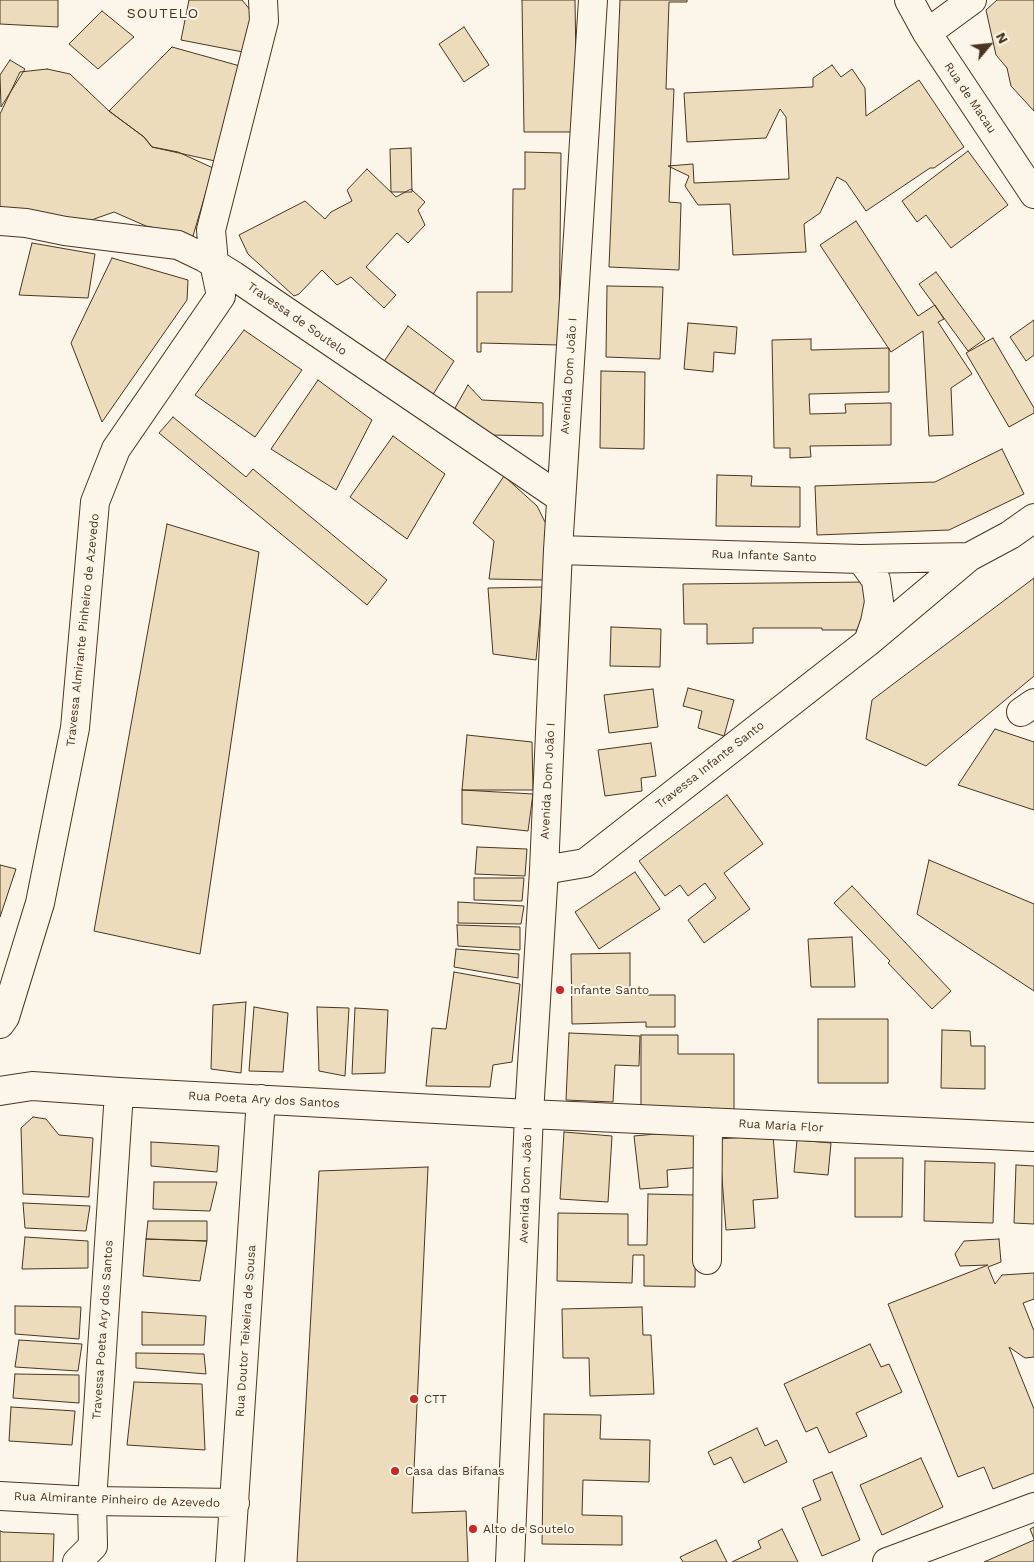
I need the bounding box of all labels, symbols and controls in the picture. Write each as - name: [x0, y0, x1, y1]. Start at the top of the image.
- district label: SOUTELO: [126, 6, 200, 22]
- north arrow: [964, 20, 1014, 70]
- text: N: [993, 30, 1012, 46]
- street label: Rua de Macau: [941, 60, 999, 136]
- street label: Travessa de Soutelo: [245, 279, 349, 359]
- street label: Avenida Dom João I: [558, 317, 580, 435]
- street label: Travessa Almirante Pinheiro de Azevedo: [64, 513, 102, 747]
- street label: Rua Infante Santo: [711, 547, 817, 565]
- street label: Travessa Infante Santo: [653, 718, 767, 812]
- street label: Avenida Dom João I: [538, 722, 558, 840]
- place label: Infante Santo: [570, 983, 649, 997]
- marker: Infante Santo: [554, 984, 566, 996]
- street label: Rua Poeta Ary dos Santos: [188, 1089, 340, 1111]
- street label: Rua Maria Flor: [738, 1117, 824, 1135]
- street label: Avenida Dom João I: [517, 1126, 535, 1244]
- street label: Travessa Poeta Ary dos Santos: [90, 1240, 116, 1420]
- street label: Rua Doutor Teixeira de Sousa: [233, 1244, 259, 1418]
- place label: CTT: [424, 1392, 447, 1406]
- marker: CTT: [408, 1393, 420, 1405]
- place label: Casa das Bifanas: [405, 1464, 505, 1478]
- marker: Casa das Bifanas: [389, 1465, 401, 1477]
- street label: Rua Almirante Pinheiro de Azevedo: [14, 1489, 220, 1511]
- place label: Alto de Soutelo: [483, 1522, 574, 1536]
- marker: Alto de Soutelo: [467, 1523, 479, 1535]

